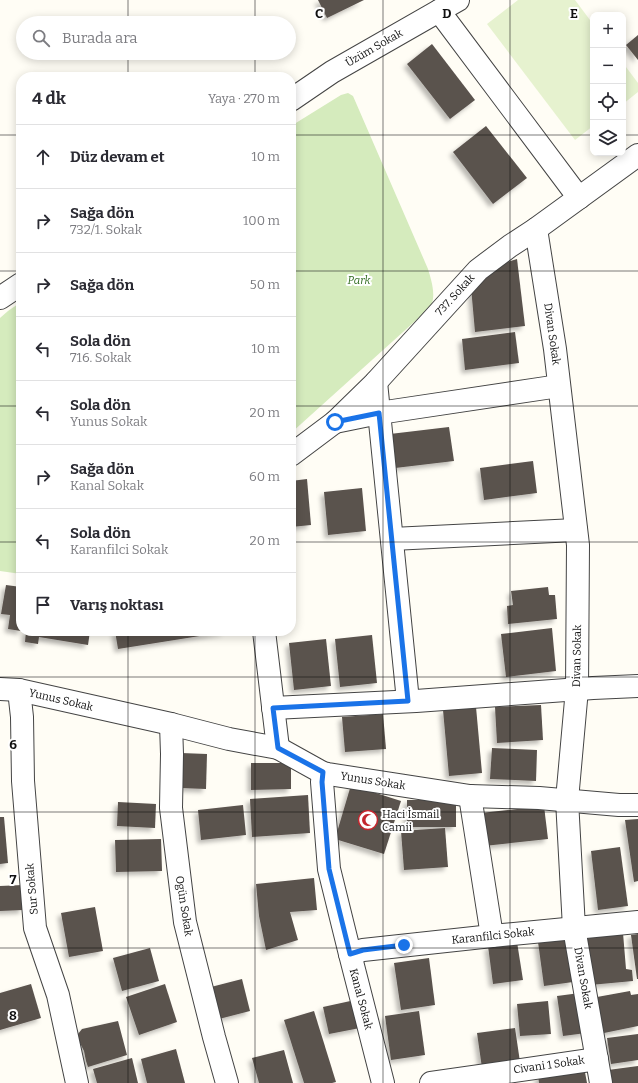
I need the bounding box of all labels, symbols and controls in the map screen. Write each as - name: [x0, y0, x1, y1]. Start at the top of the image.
- text: C: [315, 6, 323, 21]
- text: D: [442, 6, 452, 21]
- text: E: [570, 6, 578, 21]
- map controls: [590, 12, 626, 156]
- button: +: [590, 12, 626, 48]
- search box: [16, 16, 296, 60]
- street label: Üzüm Sokak: [343, 26, 406, 70]
- icon: search: [30, 27, 52, 49]
- text: Burada ara: [62, 29, 138, 47]
- button: −: [590, 48, 626, 84]
- button: locate: [590, 84, 626, 120]
- text: 4 dk: [32, 88, 66, 109]
- text: Yaya · 270 m: [208, 91, 280, 106]
- button: layers: [590, 120, 626, 156]
- icon: ahead: [32, 146, 54, 168]
- text: Düz devam et: [70, 148, 165, 166]
- text: 10 m: [251, 149, 280, 164]
- text: Sağa dön: [70, 204, 134, 222]
- icon: right: [32, 210, 54, 232]
- text: 100 m: [243, 213, 280, 228]
- text: 732/1. Sokak: [70, 222, 142, 237]
- street label: 737. Sokak: [433, 271, 478, 319]
- icon: right: [32, 274, 54, 296]
- park label: Park: [348, 274, 372, 287]
- text: Sağa dön: [70, 276, 134, 294]
- text: 50 m: [250, 277, 280, 292]
- street label: Divan Sokak: [541, 302, 563, 367]
- text: Sola dön: [70, 332, 131, 350]
- icon: left: [32, 338, 54, 360]
- text: 10 m: [251, 341, 280, 356]
- text: 716. Sokak: [70, 350, 131, 365]
- text: Sola dön: [70, 396, 131, 414]
- icon: left: [32, 402, 54, 424]
- text: 20 m: [250, 405, 280, 420]
- route start: [326, 413, 344, 431]
- text: Yunus Sokak: [70, 414, 147, 429]
- text: Sağa dön: [70, 460, 134, 478]
- icon: right: [32, 466, 54, 488]
- text: 60 m: [249, 469, 280, 484]
- text: Kanal Sokak: [70, 478, 144, 493]
- text: Sola dön: [70, 524, 131, 542]
- icon: left: [32, 530, 54, 552]
- text: 20 m: [250, 533, 280, 548]
- text: Karanfilci Sokak: [70, 542, 168, 557]
- icon: arrive: [32, 594, 54, 616]
- text: Varış noktası: [70, 596, 163, 614]
- street label: Divan Sokak: [570, 624, 584, 687]
- street label: Yunus Sokak: [28, 686, 95, 714]
- text: 6: [9, 737, 17, 752]
- street label: Yunus Sokak: [340, 769, 407, 793]
- place label: Haci İsmail Camii: [382, 807, 439, 834]
- mosque icon: Haci İsmail Camii: [357, 809, 379, 831]
- street label: Sur Sokak: [23, 862, 41, 915]
- text: 7: [10, 872, 17, 887]
- street label: Ogün Sokak: [173, 875, 195, 938]
- street label: Karanfilci Sokak: [451, 925, 536, 947]
- route end: [395, 936, 413, 954]
- street label: Divan Sokak: [571, 946, 595, 1011]
- street label: Kanal Sokak: [347, 967, 376, 1032]
- text: 8: [9, 1008, 17, 1023]
- street label: Civani 1 Sokak: [513, 1053, 586, 1076]

